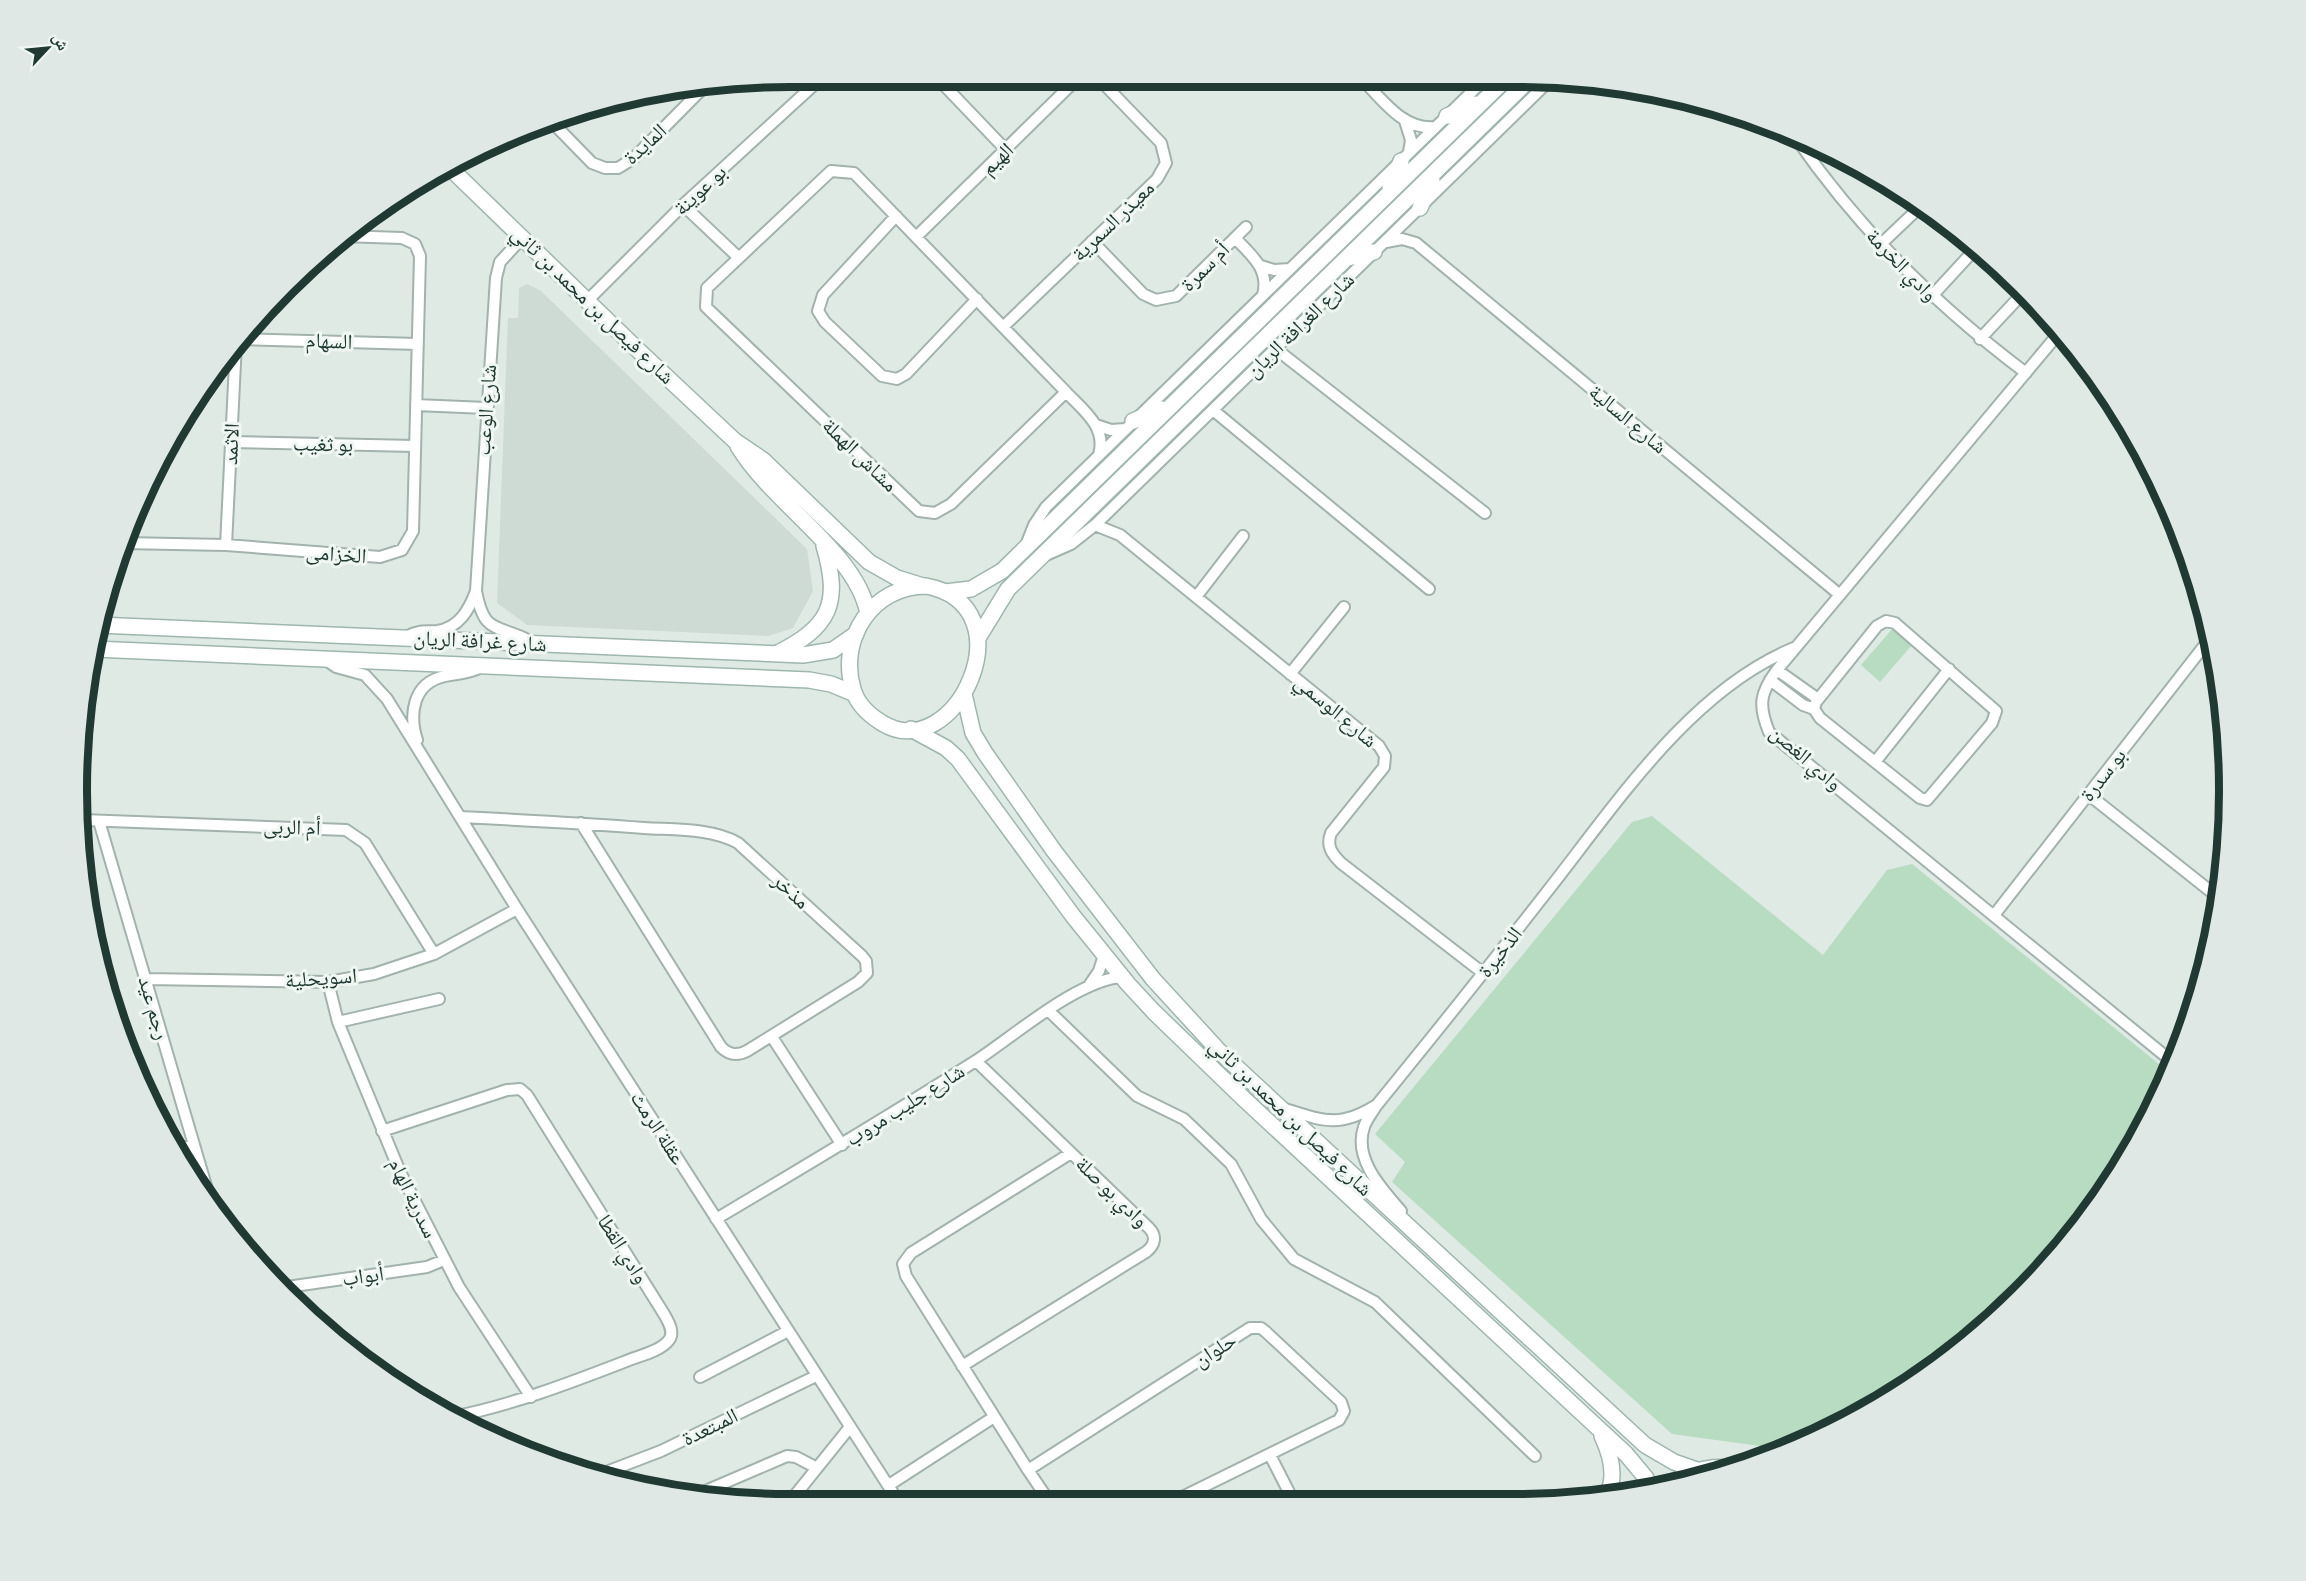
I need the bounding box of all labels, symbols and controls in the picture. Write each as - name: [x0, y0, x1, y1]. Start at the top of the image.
- north arrow: [18, 18, 78, 78]
- text: ش: [47, 29, 74, 54]
- street label: المايدة: [617, 116, 673, 172]
- street label: الهيم: [974, 136, 1020, 182]
- street label: بو عوينة: [667, 158, 733, 222]
- street label: معيذر السمرية: [1065, 174, 1161, 268]
- street label: شارع فيصل بن محمد بن ثاني: [504, 219, 681, 392]
- street label: وادي الخرمة: [1858, 222, 1945, 309]
- street label: أم سمرة: [1174, 236, 1236, 298]
- street label: شارع الغرافة الريان: [1239, 265, 1361, 385]
- street label: السهام: [305, 325, 353, 357]
- street label: شارع الوعب: [468, 363, 504, 457]
- street label: شارع السالية: [1582, 377, 1674, 461]
- street label: مشاش الهملة: [815, 411, 905, 499]
- street label: الاثمد: [215, 422, 247, 466]
- street label: بو ثغيب: [293, 428, 353, 460]
- street label: الخزامى: [305, 537, 367, 571]
- street label: شارع غرافة الريان: [413, 623, 547, 659]
- street label: شارع الوسمي: [1287, 667, 1384, 756]
- street label: وادي الغصن: [1762, 718, 1849, 799]
- street label: بو سدرة: [2073, 742, 2133, 808]
- street label: أم الربى: [263, 811, 321, 843]
- street label: مذخر: [765, 865, 816, 916]
- street label: الذخيرة: [1471, 920, 1529, 984]
- street label: اسويحلية: [284, 961, 358, 995]
- street label: رجم عيد: [131, 973, 177, 1043]
- street label: شارع فيصل بن محمد بن ثاني: [1202, 1031, 1379, 1204]
- street label: شارع جليب مروب: [840, 1056, 970, 1154]
- street label: عقلة الرمث: [623, 1085, 693, 1171]
- street label: وادي بو صلة: [1068, 1149, 1155, 1236]
- street label: سدرية الهام: [381, 1153, 445, 1243]
- street label: وادي القطا: [589, 1208, 656, 1290]
- street label: أبواب: [340, 1258, 386, 1294]
- street label: حلوان: [1188, 1325, 1242, 1375]
- street label: المبتعدة: [677, 1401, 743, 1453]

